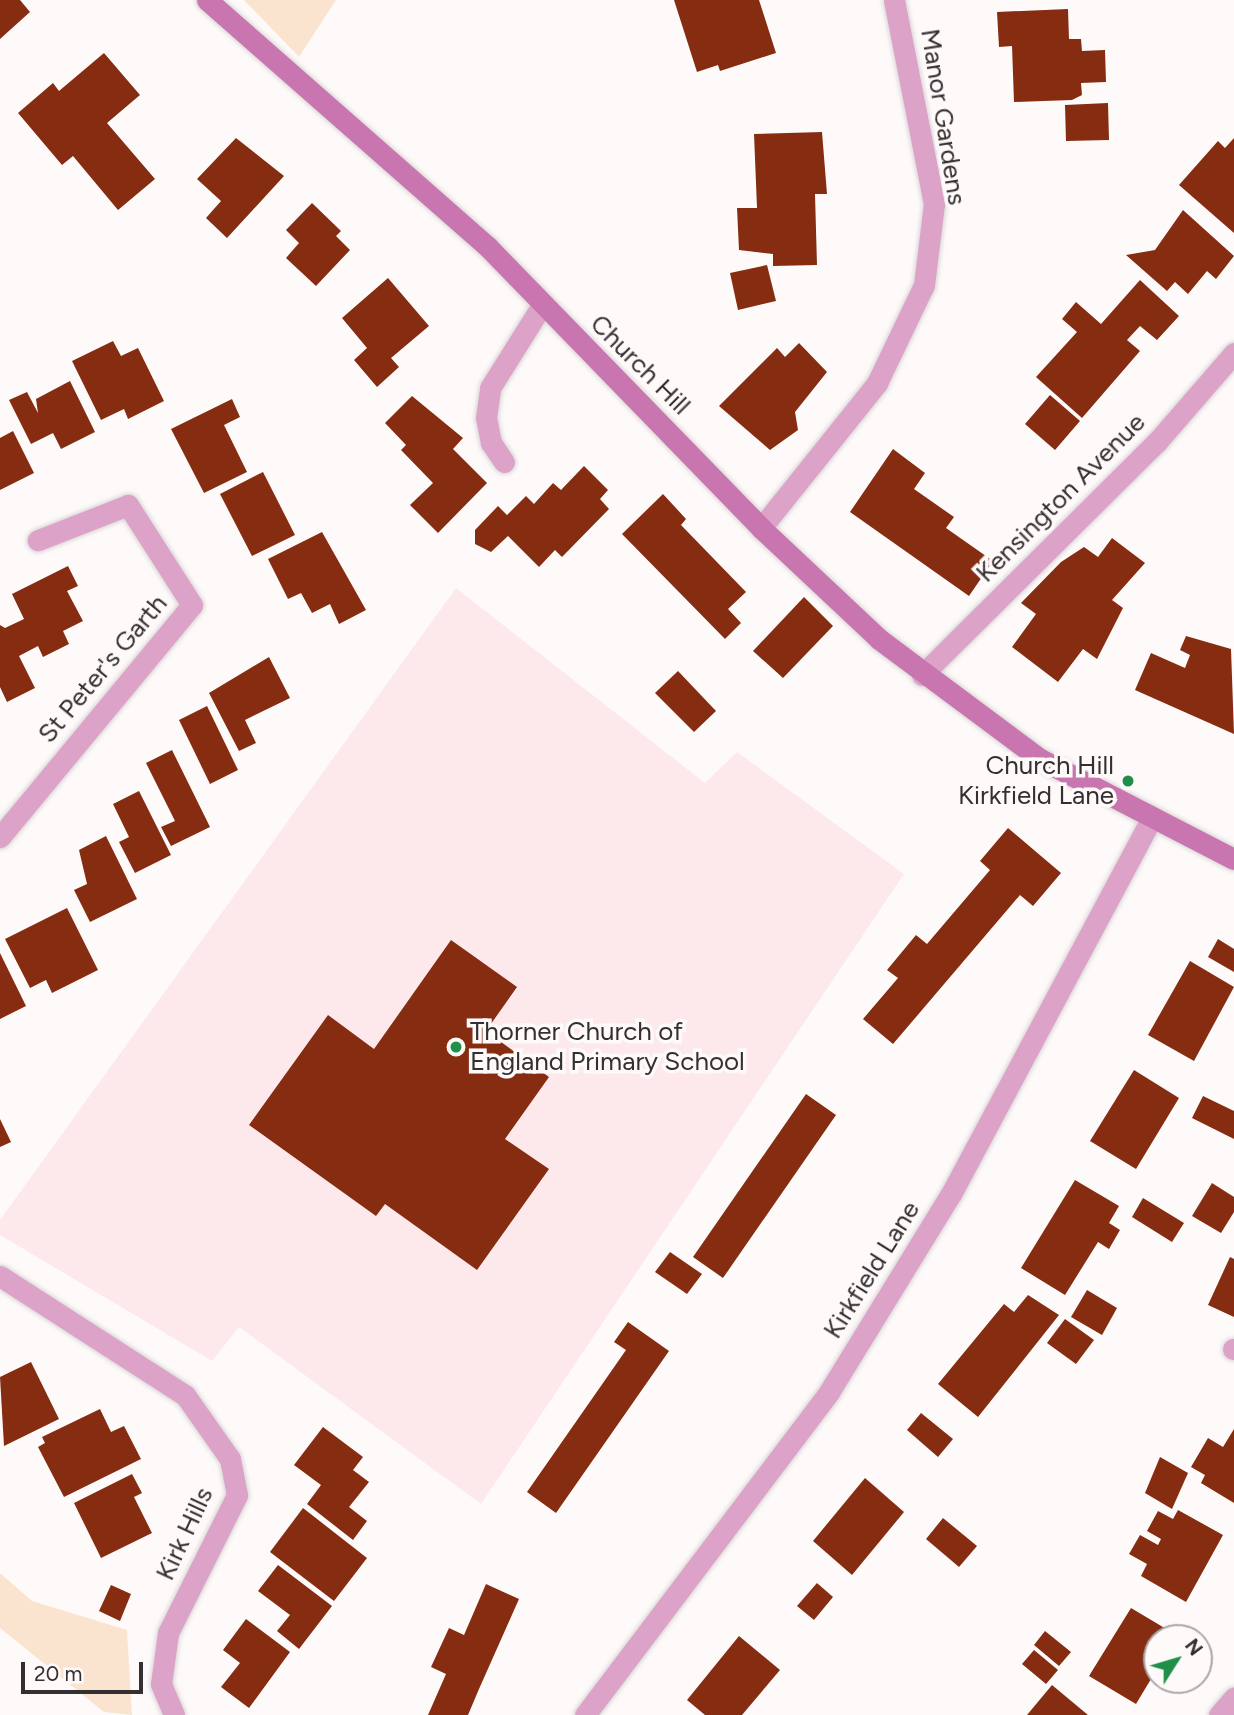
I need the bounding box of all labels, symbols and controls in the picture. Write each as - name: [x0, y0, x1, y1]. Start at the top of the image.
- street label: Manor Gardens: [914, 27, 972, 207]
- street label: Church Hill: [584, 309, 696, 421]
- street label: Kensington Avenue: [970, 407, 1152, 589]
- street label: St Peter's Garth: [32, 589, 174, 749]
- place label: Church Hill Kirkfield Lane: [958, 750, 1114, 812]
- marker: Church Hill Kirkfield Lane: [1120, 773, 1136, 789]
- place label: Thorner Church of England Primary School: [470, 1016, 745, 1078]
- marker: Thorner Church of England Primary School: [448, 1039, 464, 1055]
- street label: Kirkfield Lane: [817, 1196, 927, 1344]
- street label: Kirk Hills: [150, 1483, 220, 1585]
- north arrow: [1143, 1624, 1213, 1694]
- text: N: [1180, 1634, 1207, 1660]
- scale bar: [24, 1648, 147, 1692]
- text: 20 m: [34, 1661, 82, 1686]

